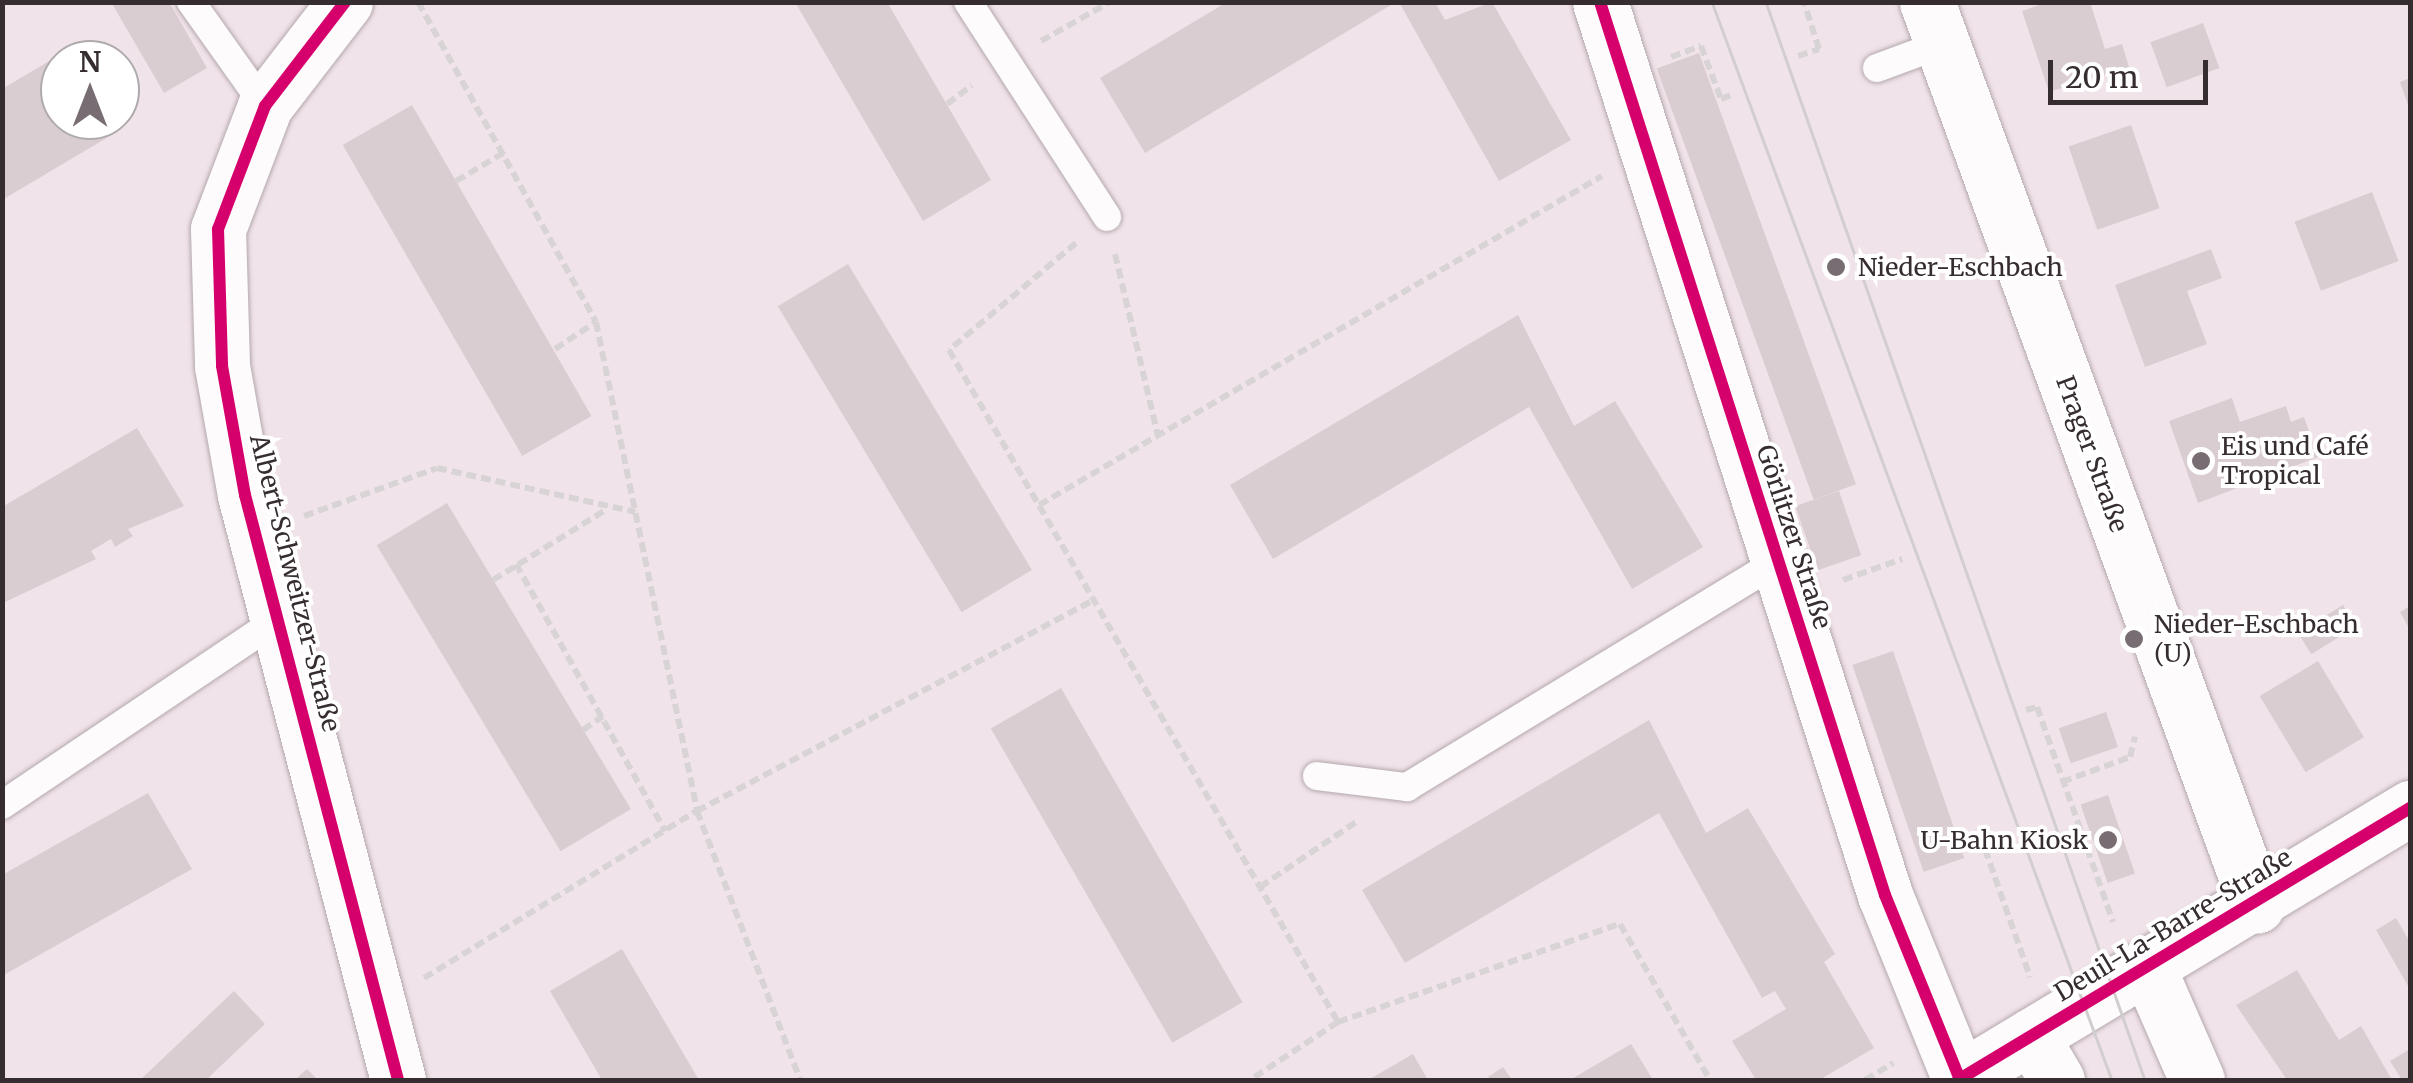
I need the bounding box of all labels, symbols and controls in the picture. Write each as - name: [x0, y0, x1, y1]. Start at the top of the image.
- north arrow: [40, 40, 140, 140]
- scale bar: [2053, 40, 2213, 102]
- text: N: [79, 44, 101, 80]
- text: 20 m: [2065, 58, 2138, 96]
- place label: Nieder-Eschbach: [1858, 252, 2063, 282]
- marker: Nieder-Eschbach: [1823, 254, 1849, 280]
- street label: Prager Straße: [2050, 372, 2134, 536]
- street label: Albert-Schweitzer-Straße: [244, 431, 346, 735]
- place label: Eis und Café Tropical: [2221, 432, 2368, 491]
- street label: Görlitzer Straße: [1750, 441, 1838, 633]
- marker: Eis und Café Tropical: [2190, 450, 2212, 472]
- place label: Nieder-Eschbach (U): [2154, 610, 2359, 669]
- marker: Nieder-Eschbach (U): [2123, 628, 2145, 650]
- place label: U-Bahn Kiosk: [1921, 825, 2088, 855]
- marker: U-Bahn Kiosk: [2097, 829, 2119, 851]
- street label: Deuil-La-Barre-Straße: [2049, 842, 2297, 1008]

